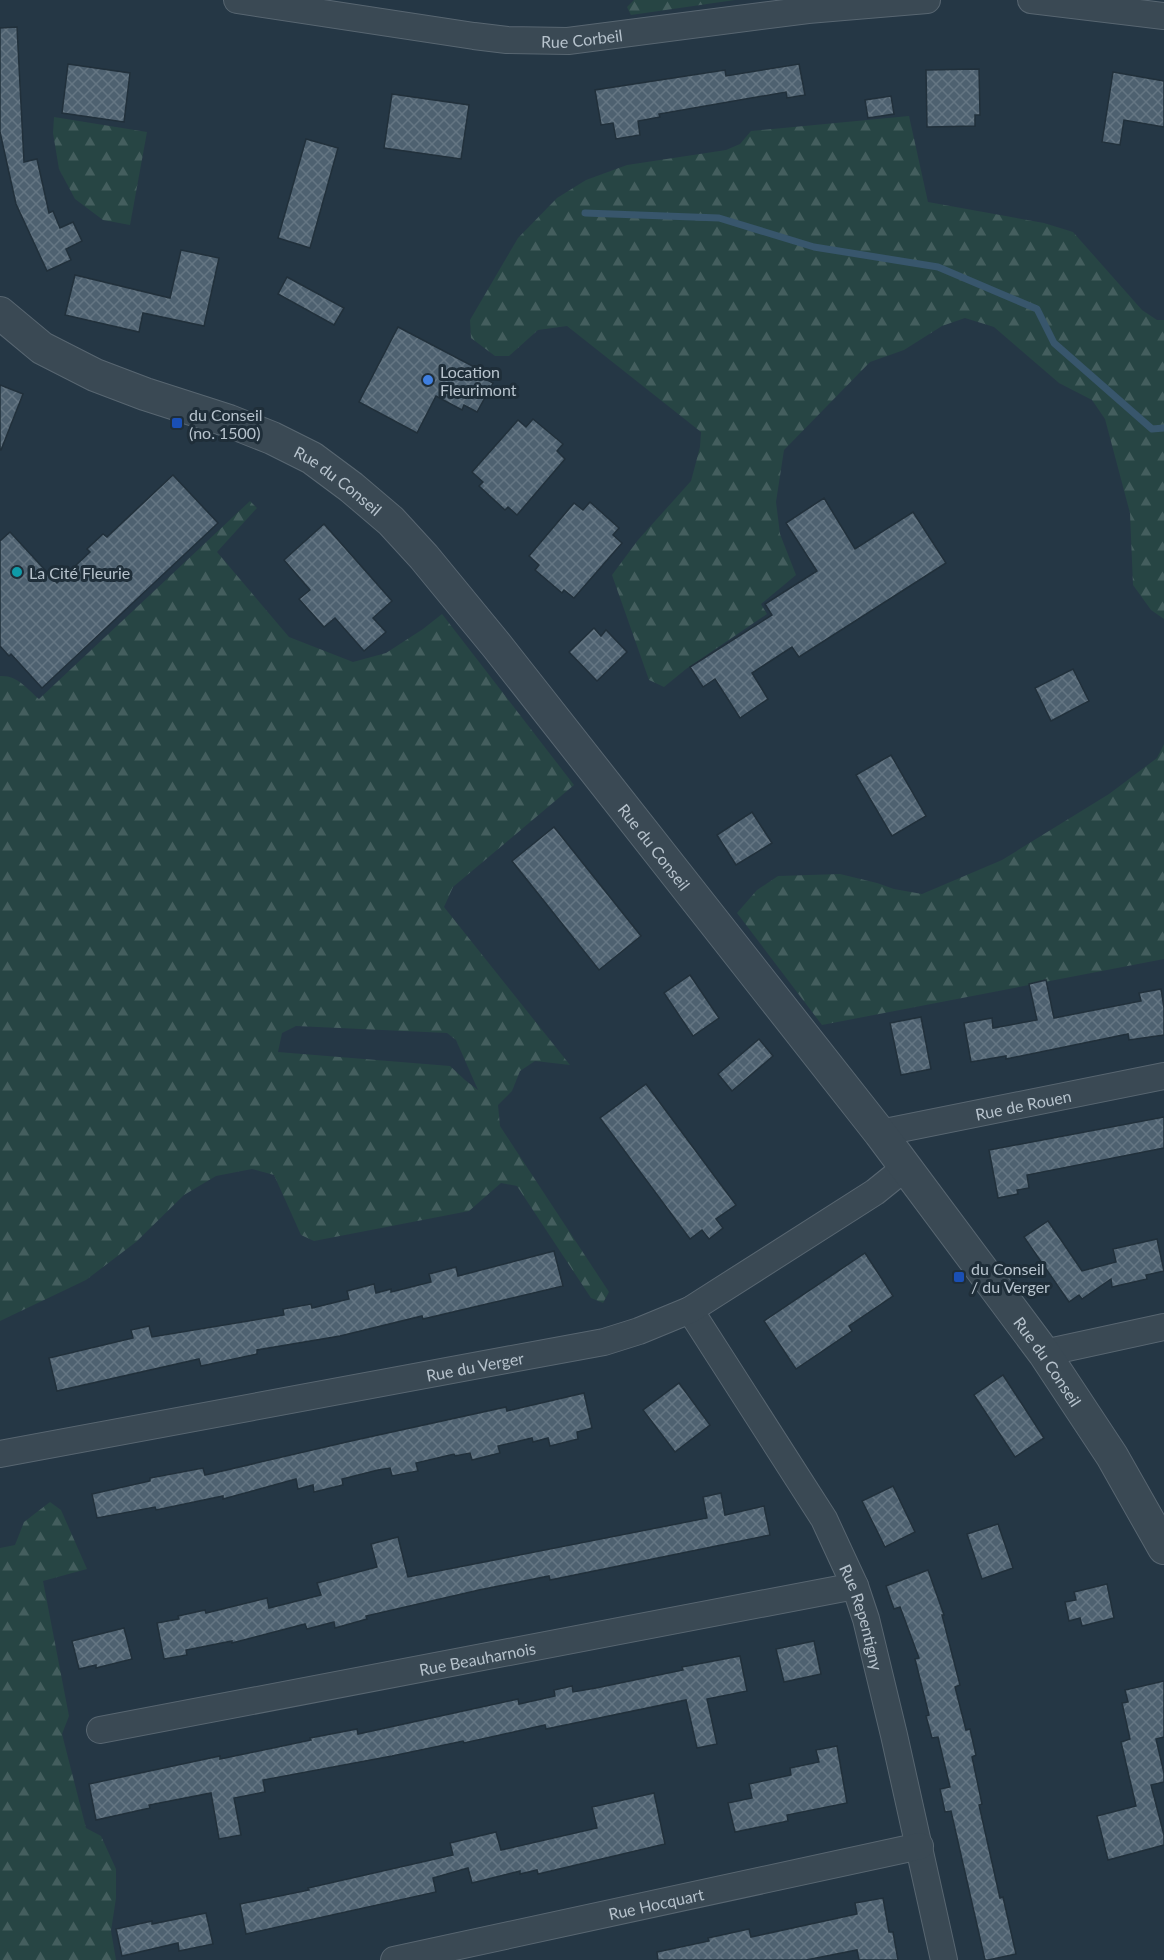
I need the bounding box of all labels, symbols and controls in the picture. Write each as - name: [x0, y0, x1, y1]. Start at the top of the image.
- street label: Rue Corbeil: [541, 25, 624, 51]
- place label: Location Fleurimont: [440, 362, 517, 399]
- marker: Location Fleurimont: [421, 373, 435, 387]
- place label: du Conseil (no. 1500): [189, 405, 263, 442]
- marker: du Conseil (no. 1500): [170, 416, 184, 430]
- street label: Rue du Conseil: [291, 441, 386, 519]
- place label: La Cité Fleurie: [29, 563, 130, 582]
- marker: La Cité Fleurie: [10, 565, 24, 579]
- street label: Rue du Conseil: [615, 799, 695, 894]
- street label: Rue de Rouen: [973, 1085, 1073, 1123]
- place label: du Conseil / du Verger: [971, 1259, 1050, 1296]
- marker: du Conseil / du Verger: [952, 1270, 966, 1284]
- street label: Rue du Conseil: [1011, 1313, 1086, 1410]
- street label: Rue du Verger: [425, 1347, 525, 1384]
- street label: Rue Repentigny: [837, 1561, 888, 1673]
- street label: Rue Beauharnois: [417, 1638, 537, 1678]
- street label: Rue Hocquart: [606, 1884, 706, 1923]

